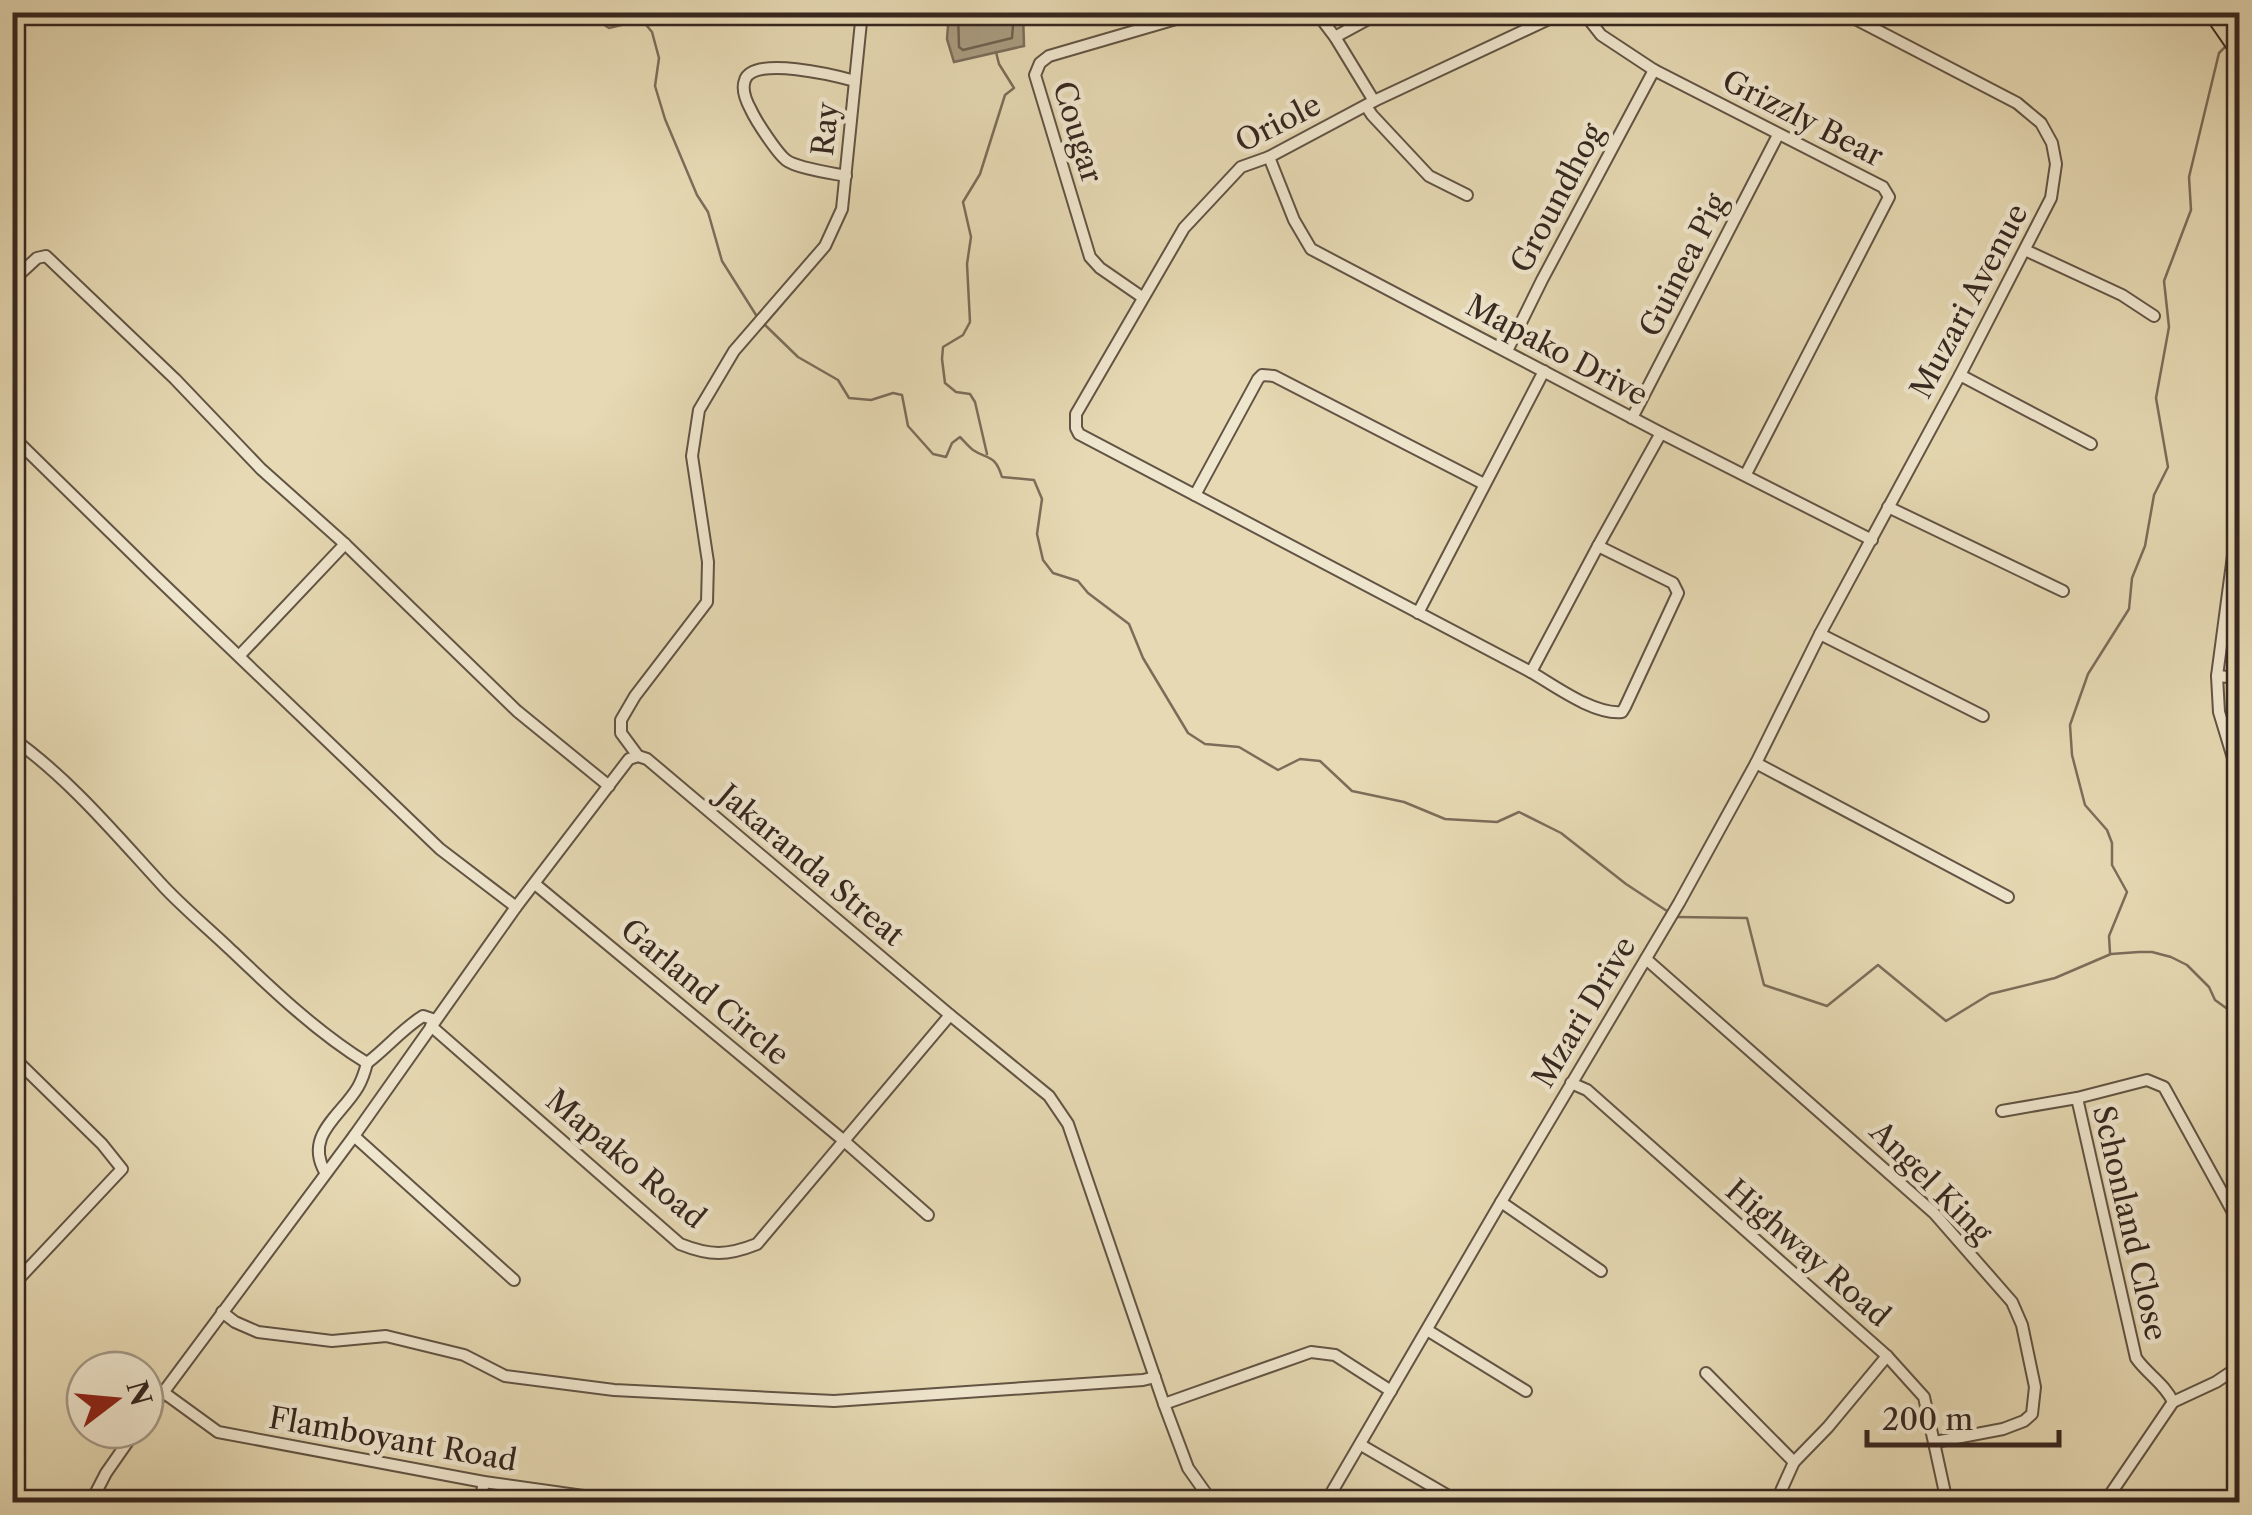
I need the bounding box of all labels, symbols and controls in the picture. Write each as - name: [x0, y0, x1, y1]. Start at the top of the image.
- street label: Grizzly Bear: [1716, 62, 1890, 174]
- street label: Cougar: [1045, 77, 1111, 188]
- street label: Oriole: [1229, 86, 1327, 160]
- street label: Ray: [804, 100, 846, 158]
- street label: Groundhog: [1502, 117, 1612, 279]
- street label: Guinea Pig: [1631, 187, 1735, 343]
- street label: Muzari Avenue: [1902, 198, 2036, 404]
- street label: Mapako Drive: [1460, 287, 1654, 413]
- street label: Jakaranda Streat: [707, 774, 912, 954]
- street label: Garland Circle: [613, 911, 797, 1073]
- street label: Mzari Drive: [1525, 930, 1643, 1094]
- street label: Mapako Road: [539, 1082, 713, 1236]
- street label: Schonland Close: [2085, 1102, 2175, 1344]
- street label: Angel King: [1862, 1113, 2000, 1251]
- street label: Highway Road: [1718, 1172, 1898, 1334]
- north arrow: [65, 1350, 165, 1450]
- text: N: [119, 1377, 159, 1409]
- scale bar: [1867, 1385, 2060, 1447]
- street label: Flamboyant Road: [266, 1399, 520, 1479]
- text: 200 m: [1882, 1401, 1973, 1438]

